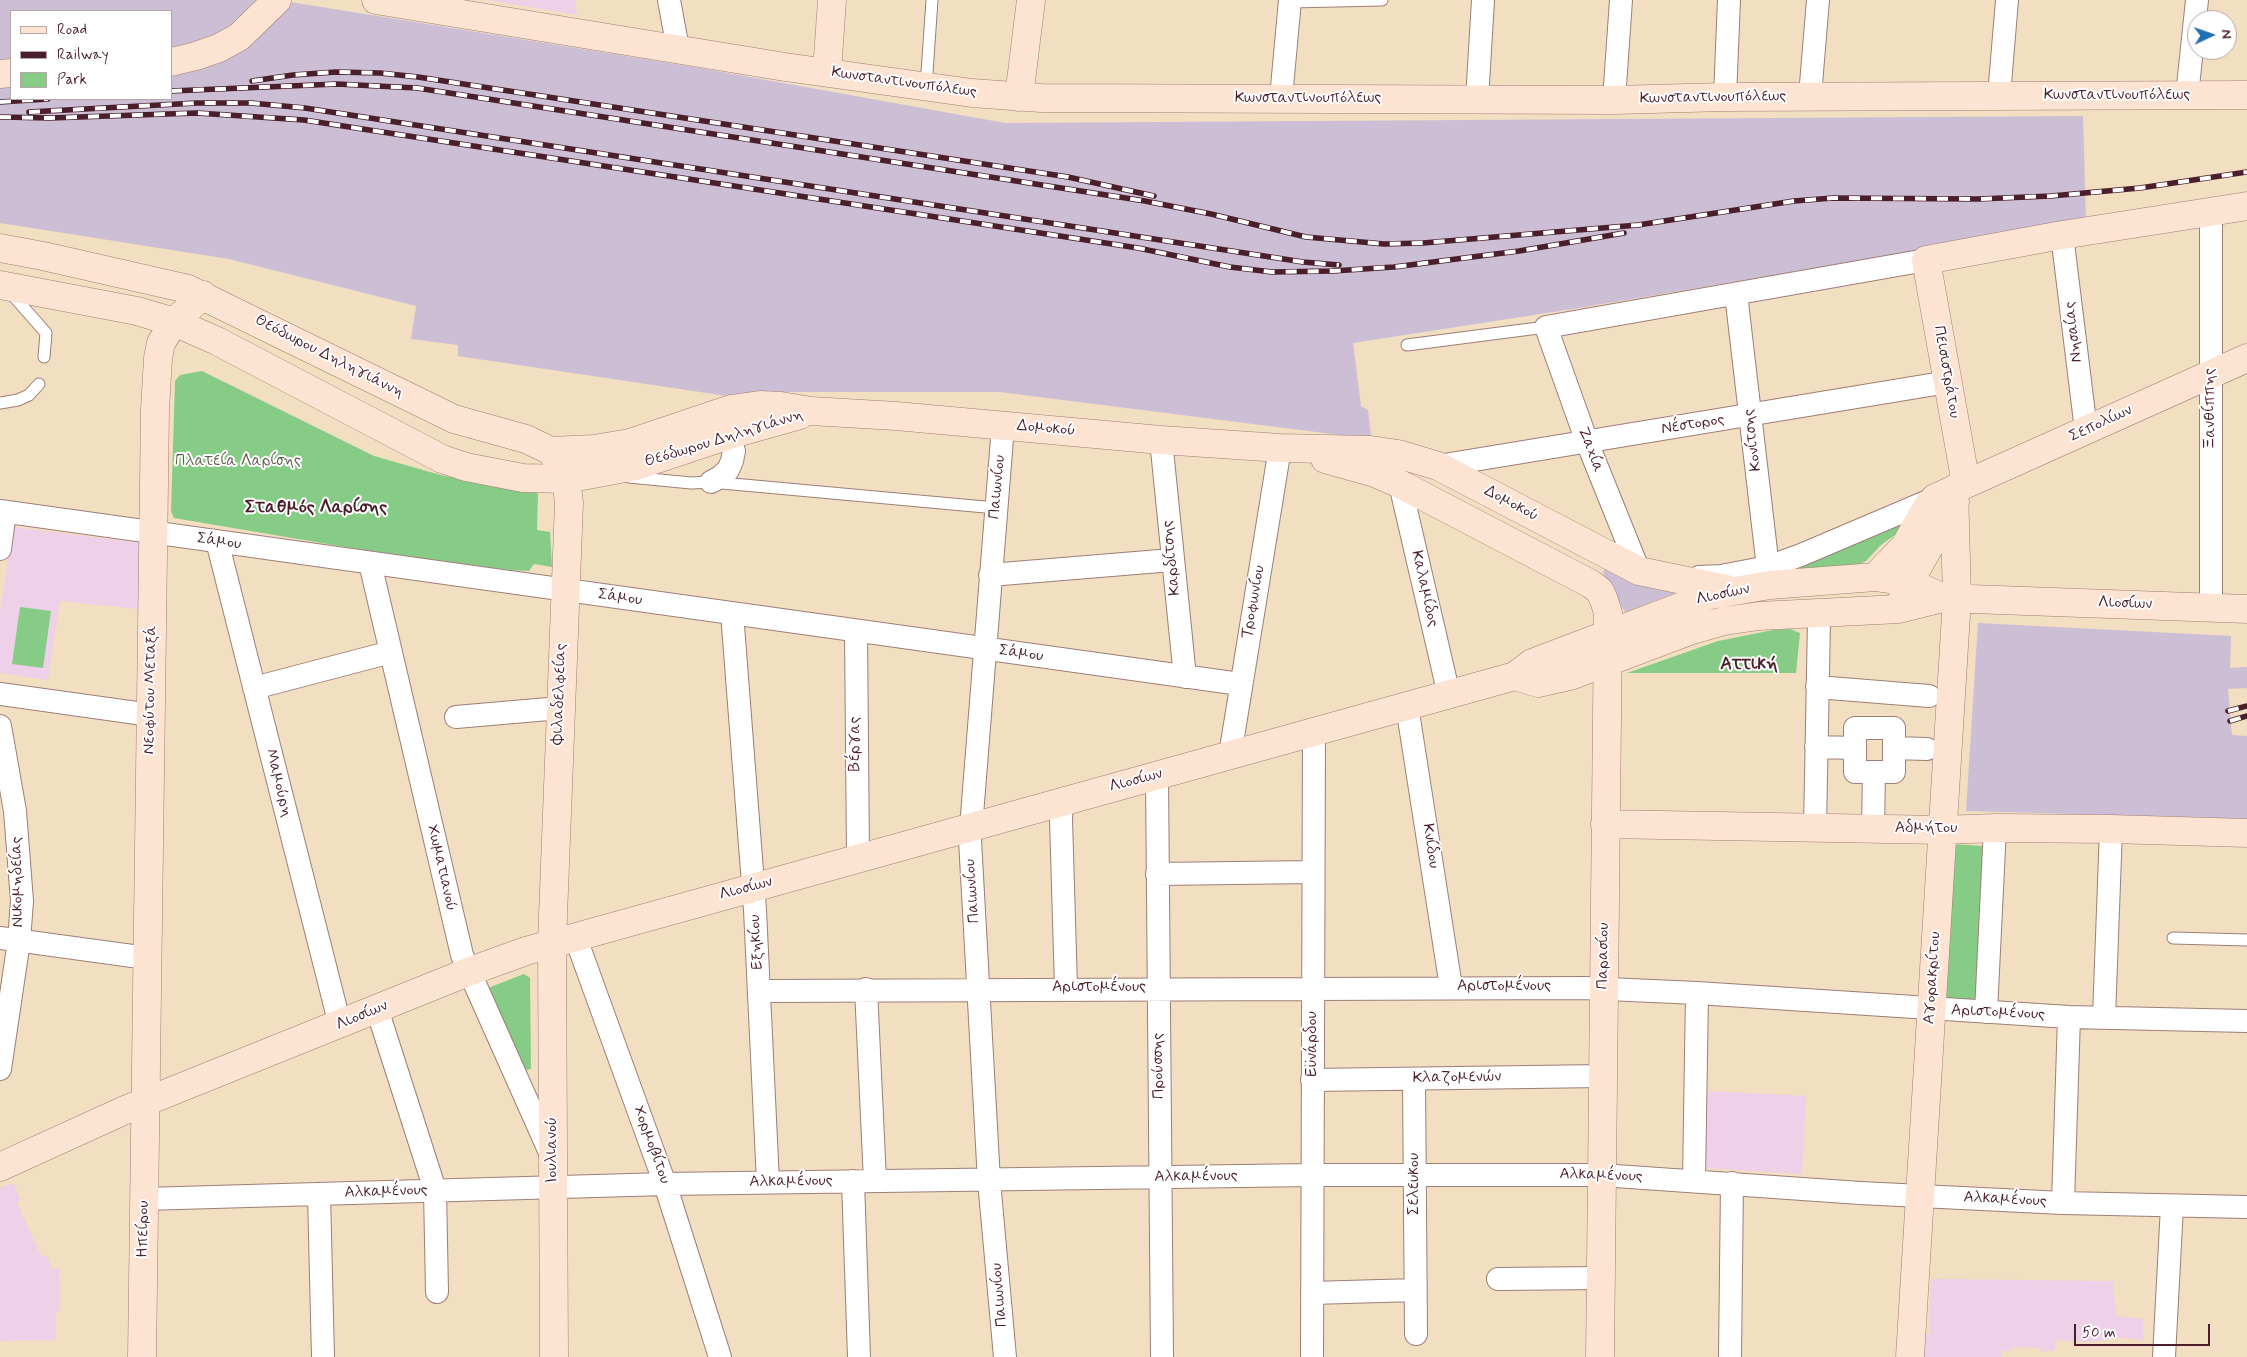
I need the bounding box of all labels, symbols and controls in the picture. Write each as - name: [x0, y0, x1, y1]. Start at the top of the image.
- legend: [10, 10, 172, 100]
- north arrow: [2187, 10, 2237, 60]
- text: Road: [57, 20, 87, 40]
- text: N: [2217, 29, 2235, 39]
- text: Railway: [57, 45, 109, 65]
- street label: Κωνσταντινουπόλεως: [830, 63, 978, 103]
- text: Park: [57, 70, 87, 90]
- street label: Κωνσταντινουπόλεως: [2044, 86, 2190, 106]
- street label: Κωνσταντινουπόλεως: [1640, 87, 1786, 109]
- street label: Κωνσταντινουπόλεως: [1235, 89, 1381, 109]
- street label: Νησαίας: [2061, 300, 2087, 364]
- street label: Θεόδωρου Δηληγιάννη: [251, 311, 407, 403]
- street label: Πεισιστράτου: [1928, 324, 1964, 420]
- street label: Ξανθίππης: [2201, 368, 2221, 450]
- street label: Σεπολίων: [2067, 401, 2135, 447]
- street label: Θεόδωρου Δηληγιάννη: [642, 406, 806, 472]
- street label: Κονίτσης: [1740, 408, 1766, 472]
- street label: Νέστορος: [1660, 411, 1726, 439]
- street label: Δομοκού: [1016, 417, 1076, 441]
- street label: Ζαχία: [1573, 425, 1607, 475]
- park label: Πλατεία Λαρίσης: [175, 452, 301, 472]
- street label: Παιωνίου: [986, 454, 1010, 520]
- street label: Δομοκού: [1481, 482, 1541, 526]
- district label: Σταθμός Λαρίσης: [245, 497, 387, 519]
- street label: Καρδίτσης: [1158, 519, 1186, 597]
- street label: Σάμου: [196, 529, 242, 555]
- street label: Καλαμίδος: [1406, 549, 1442, 629]
- street label: Τροφωνίου: [1238, 564, 1270, 640]
- street label: Λιοσίων: [1694, 580, 1752, 610]
- street label: Σάμου: [597, 585, 643, 611]
- street label: Λιοσίων: [2097, 593, 2153, 615]
- street label: Νεοφύτου Μεταξά: [140, 625, 162, 755]
- street label: Σάμου: [998, 641, 1044, 667]
- street label: Φιλαδελφείας: [549, 643, 571, 745]
- district label: Αττική: [1720, 654, 1778, 676]
- street label: Βέργας: [846, 717, 866, 771]
- street label: Μαμούρη: [260, 747, 296, 819]
- street label: Λιοσίων: [1107, 765, 1165, 797]
- street label: Αδμήτου: [1895, 819, 1957, 839]
- street label: Κνίδου: [1417, 822, 1443, 870]
- street label: Χωματιανού: [422, 823, 460, 913]
- street label: Νικομηδείας: [8, 836, 28, 928]
- street label: Παιωνίου: [961, 858, 985, 924]
- street label: Λιοσίων: [717, 873, 775, 905]
- street label: Εξηκίου: [746, 914, 768, 970]
- street label: Παρασίου: [1594, 922, 1614, 990]
- street label: Αγορακρίτου: [1920, 931, 1946, 1025]
- street label: Αριστομένους: [1457, 977, 1551, 997]
- street label: Αριστομένους: [1052, 978, 1146, 998]
- street label: Λιοσίων: [333, 997, 391, 1035]
- street label: Αριστομένους: [1950, 1001, 2046, 1025]
- street label: Εϋνάρδου: [1303, 1011, 1323, 1077]
- street label: Προύσσης: [1149, 1033, 1169, 1099]
- street label: Κλαζομενών: [1413, 1068, 1501, 1088]
- street label: Χορμοβίτου: [628, 1103, 674, 1187]
- street label: Ιουλιανού: [543, 1117, 563, 1183]
- street label: Σελευκου: [1405, 1153, 1425, 1215]
- street label: Αλκαμένους: [1559, 1165, 1643, 1187]
- street label: Αλκαμένους: [1154, 1167, 1238, 1187]
- street label: Αλκαμένους: [749, 1172, 833, 1192]
- street label: Αλκαμένους: [344, 1181, 428, 1203]
- street label: Αλκαμένους: [1963, 1188, 2047, 1212]
- street label: Ηπείρου: [134, 1200, 154, 1258]
- street label: Παιωνίου: [988, 1262, 1012, 1328]
- scale bar: [2077, 1314, 2213, 1346]
- text: 50 m: [2082, 1323, 2116, 1343]

